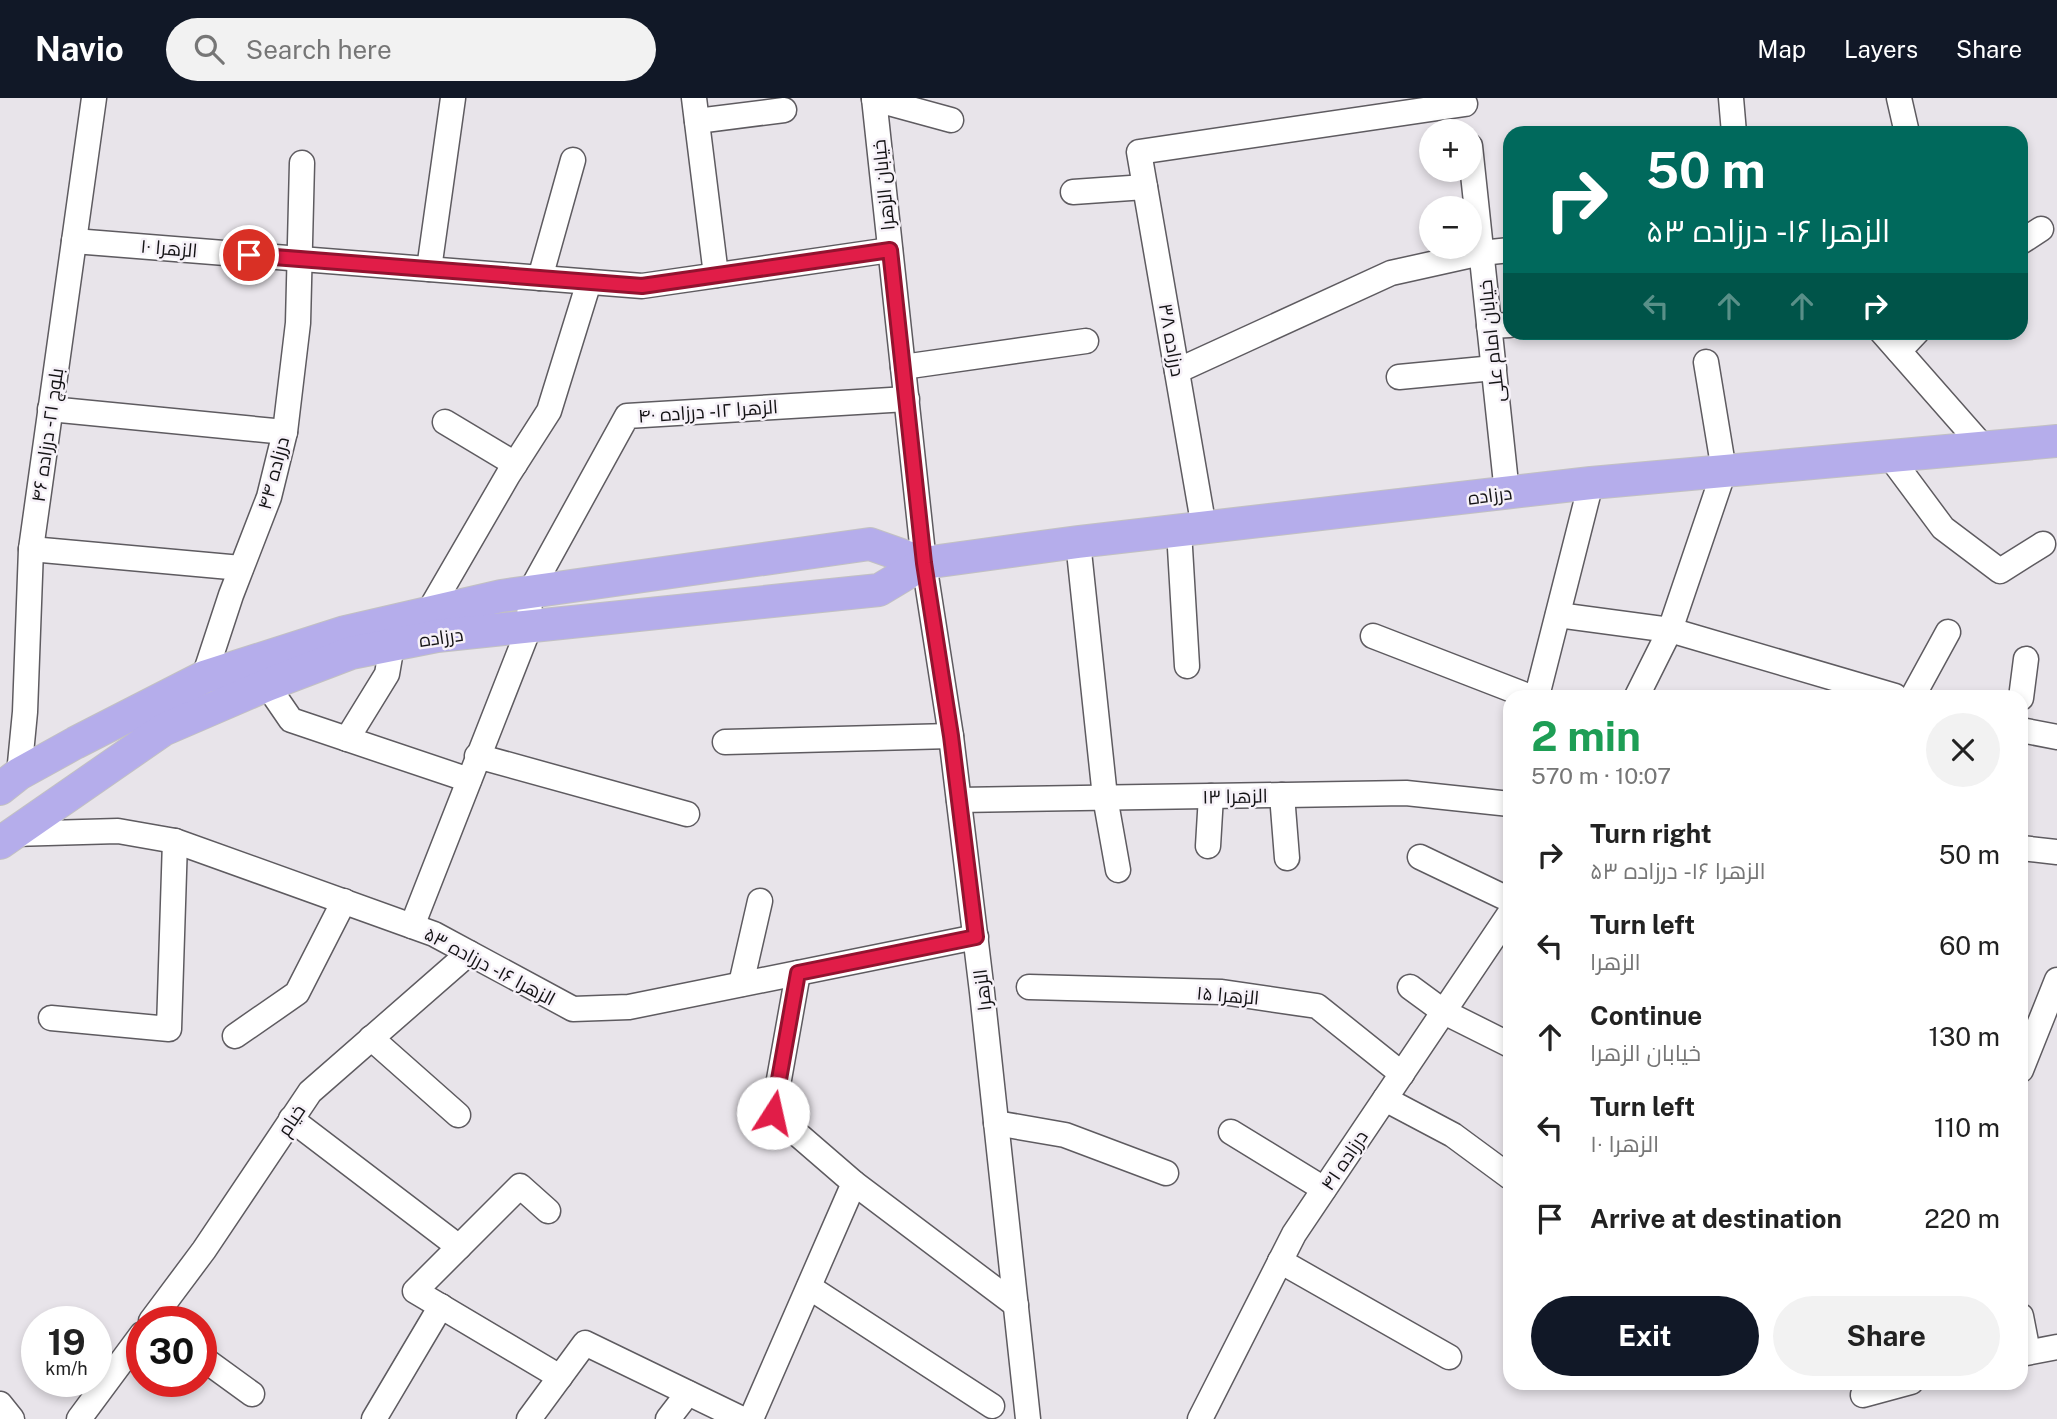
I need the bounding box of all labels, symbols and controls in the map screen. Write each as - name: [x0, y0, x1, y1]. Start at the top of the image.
- search box: [166, 18, 656, 81]
- text: Navio: [35, 30, 124, 68]
- icon: search: [190, 30, 228, 68]
- text: Search here: [246, 34, 392, 65]
- text: Map: [1757, 35, 1806, 63]
- text: Layers: [1844, 35, 1918, 63]
- text: Share: [1956, 35, 2022, 63]
- map controls: [1419, 119, 1482, 259]
- button: +: [1419, 119, 1482, 182]
- street label: خیابان الزهرا: [867, 138, 900, 232]
- text: 50 m: [1646, 141, 1766, 199]
- icon: right: [1531, 154, 1622, 245]
- button: −: [1419, 196, 1482, 259]
- text: الزهرا ۱۶ - درزاده ۵۳: [1646, 212, 1890, 249]
- pin: [219, 225, 279, 285]
- street label: الزهرا ۱۰: [139, 235, 198, 262]
- icon: arrive: [230, 236, 268, 274]
- street label: خیابان امام علی: [1474, 278, 1511, 403]
- icon: left: [1637, 287, 1675, 325]
- icon: ahead: [1710, 287, 1748, 325]
- icon: ahead: [1783, 287, 1821, 325]
- icon: right: [1856, 287, 1894, 325]
- street label: درزاده ۳۸: [1154, 302, 1189, 378]
- street label: بلوچ ۲۱ - درزاده ۴۶: [27, 366, 70, 504]
- street label: الزهرا ۱۲ - درزاده ۴۰: [637, 395, 779, 428]
- street label: درزاده ۴۴: [253, 434, 294, 512]
- street label: درزاده: [1467, 481, 1514, 510]
- street label: درزاده: [417, 623, 465, 652]
- text: 2 min: [1531, 711, 1641, 760]
- button: close: [1926, 713, 2000, 787]
- text: 570 m · 10:07: [1531, 762, 1671, 789]
- street label: الزهرا ۱۳: [1202, 784, 1268, 809]
- text: Turn right: [1590, 818, 1712, 849]
- icon: right: [1531, 836, 1569, 874]
- text: 50 m: [1939, 839, 2000, 870]
- text: الزهرا ۱۶ - درزاده ۵۳: [1590, 857, 1766, 884]
- text: Turn left: [1590, 909, 1695, 940]
- street label: الزهرا ۱۶ - درزاده ۵۳: [420, 922, 559, 1011]
- icon: left: [1531, 927, 1569, 965]
- text: 60 m: [1939, 930, 2000, 961]
- text: الزهرا: [1590, 948, 1641, 975]
- street label: الزهرا: [969, 968, 996, 1012]
- street label: الزهرا ۱۵: [1196, 981, 1260, 1010]
- text: Continue: [1590, 1000, 1702, 1031]
- icon: ahead: [1531, 1018, 1569, 1056]
- text: 130 m: [1928, 1021, 2000, 1052]
- text: خیابان الزهرا: [1590, 1039, 1701, 1066]
- position arrow: [736, 1076, 810, 1150]
- text: Turn left: [1590, 1091, 1695, 1122]
- street label: خیام: [272, 1100, 312, 1142]
- icon: left: [1531, 1109, 1569, 1147]
- text: 110 m: [1934, 1112, 2000, 1143]
- street label: درزاده ۴۱: [1316, 1126, 1373, 1195]
- text: الزهرا ۱۰: [1590, 1130, 1659, 1157]
- icon: arrive: [1531, 1200, 1569, 1238]
- text: Arrive at destination: [1590, 1203, 1842, 1234]
- text: 220 m: [1924, 1203, 2000, 1234]
- button: Exit: [1531, 1296, 1759, 1376]
- button: Share: [1773, 1296, 2000, 1376]
- speed limit sign: 30: [126, 1306, 217, 1397]
- text: 19: [47, 1322, 86, 1363]
- text: km/h: [45, 1358, 88, 1379]

